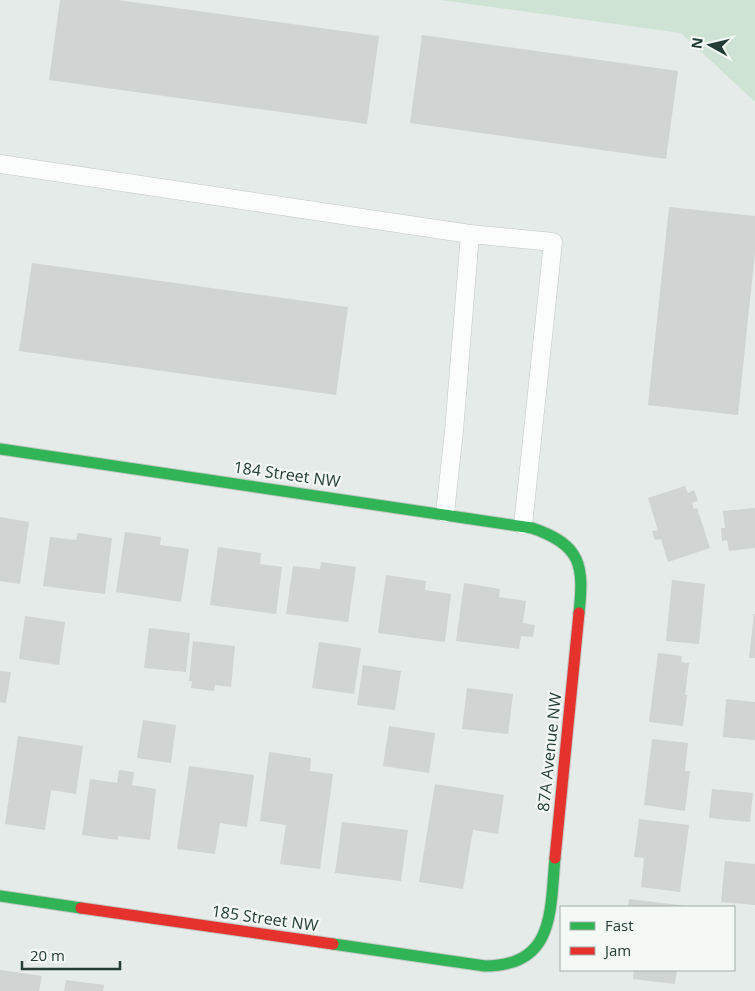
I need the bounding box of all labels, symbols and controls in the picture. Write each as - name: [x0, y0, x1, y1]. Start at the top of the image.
- north arrow: [685, 20, 735, 70]
- text: N: [686, 36, 707, 50]
- street label: 184 Street NW: [232, 456, 342, 492]
- street label: 87A Avenue NW: [532, 691, 566, 812]
- street label: 185 Street NW: [210, 900, 320, 936]
- legend: [560, 906, 735, 971]
- text: Fast: [605, 915, 634, 935]
- scale bar: [22, 938, 120, 970]
- text: Jam: [603, 940, 631, 960]
- text: 20 m: [30, 945, 65, 965]

